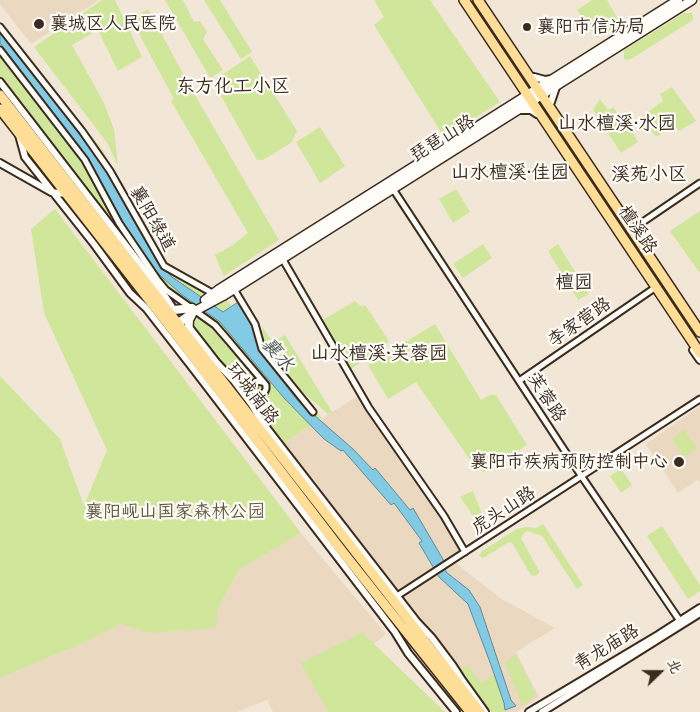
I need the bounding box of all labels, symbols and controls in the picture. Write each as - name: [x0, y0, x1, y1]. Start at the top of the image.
- place label: 襄城区人民医院: [50, 13, 176, 35]
- place label: 襄阳市信访局: [537, 16, 645, 38]
- marker: 襄城区人民医院: [32, 17, 46, 31]
- marker: 襄阳市信访局: [521, 21, 533, 33]
- district label: 东方化工小区: [176, 76, 290, 98]
- street label: 琵琶山路: [407, 111, 479, 167]
- district label: 山水檀溪·水园: [558, 113, 676, 135]
- district label: 山水檀溪·佳园: [451, 162, 569, 184]
- district label: 溪苑小区: [611, 164, 687, 186]
- street label: 襄阳绿道: [125, 182, 179, 256]
- street label: 檀溪路: [613, 202, 661, 258]
- district label: 檀园: [555, 272, 593, 294]
- street label: 李家营路: [544, 294, 616, 352]
- water label: 襄水: [256, 333, 298, 377]
- district label: 山水檀溪·芙蓉园: [310, 343, 448, 365]
- street label: 环城南路: [221, 359, 283, 429]
- street label: 芙蓉路: [522, 369, 570, 427]
- place label: 襄阳市疾病预防控制中心: [470, 451, 668, 473]
- marker: 襄阳市疾病预防控制中心: [672, 455, 686, 469]
- street label: 虎头山路: [468, 482, 540, 540]
- park label: 襄阳岘山国家森林公园: [85, 501, 265, 523]
- street label: 青龙庙路: [571, 620, 643, 676]
- north arrow: [635, 647, 685, 697]
- text: 北: [664, 657, 685, 676]

